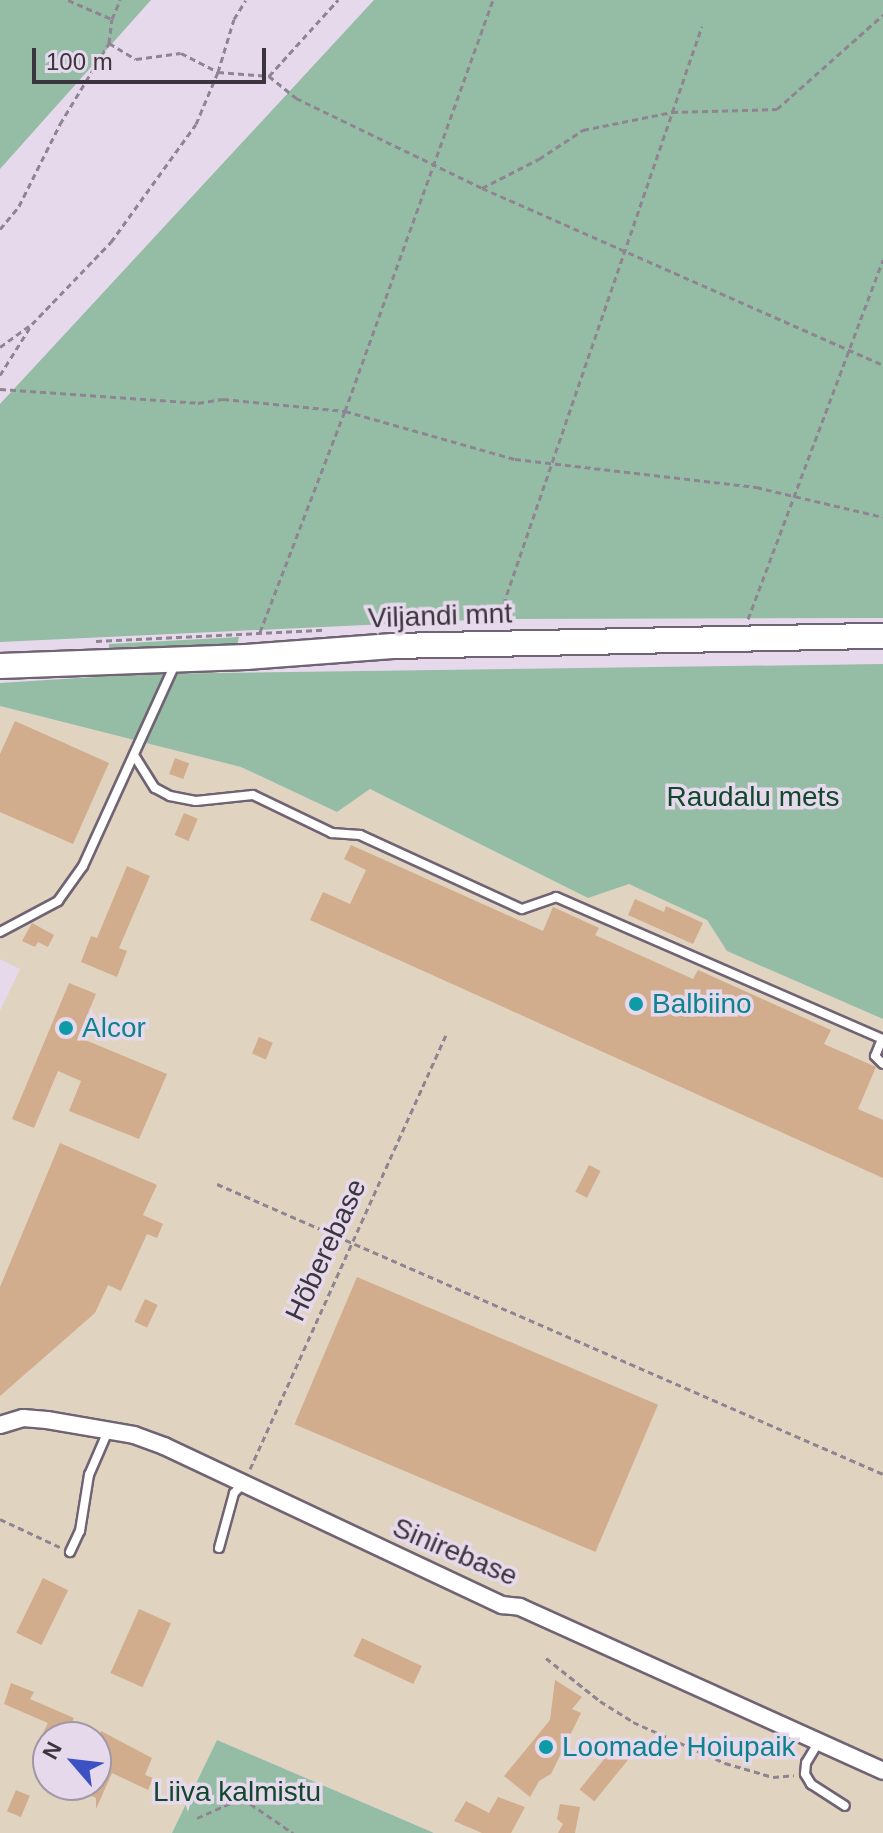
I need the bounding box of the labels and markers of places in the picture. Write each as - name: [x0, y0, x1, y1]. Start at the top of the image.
- place label: Balbiino: [652, 987, 752, 1021]
- marker: Balbiino: [627, 995, 645, 1013]
- place label: Alcor: [82, 1011, 146, 1045]
- marker: Alcor: [57, 1019, 75, 1037]
- place label: Loomade Hoiupaik: [562, 1730, 795, 1764]
- marker: Loomade Hoiupaik: [537, 1738, 555, 1756]

